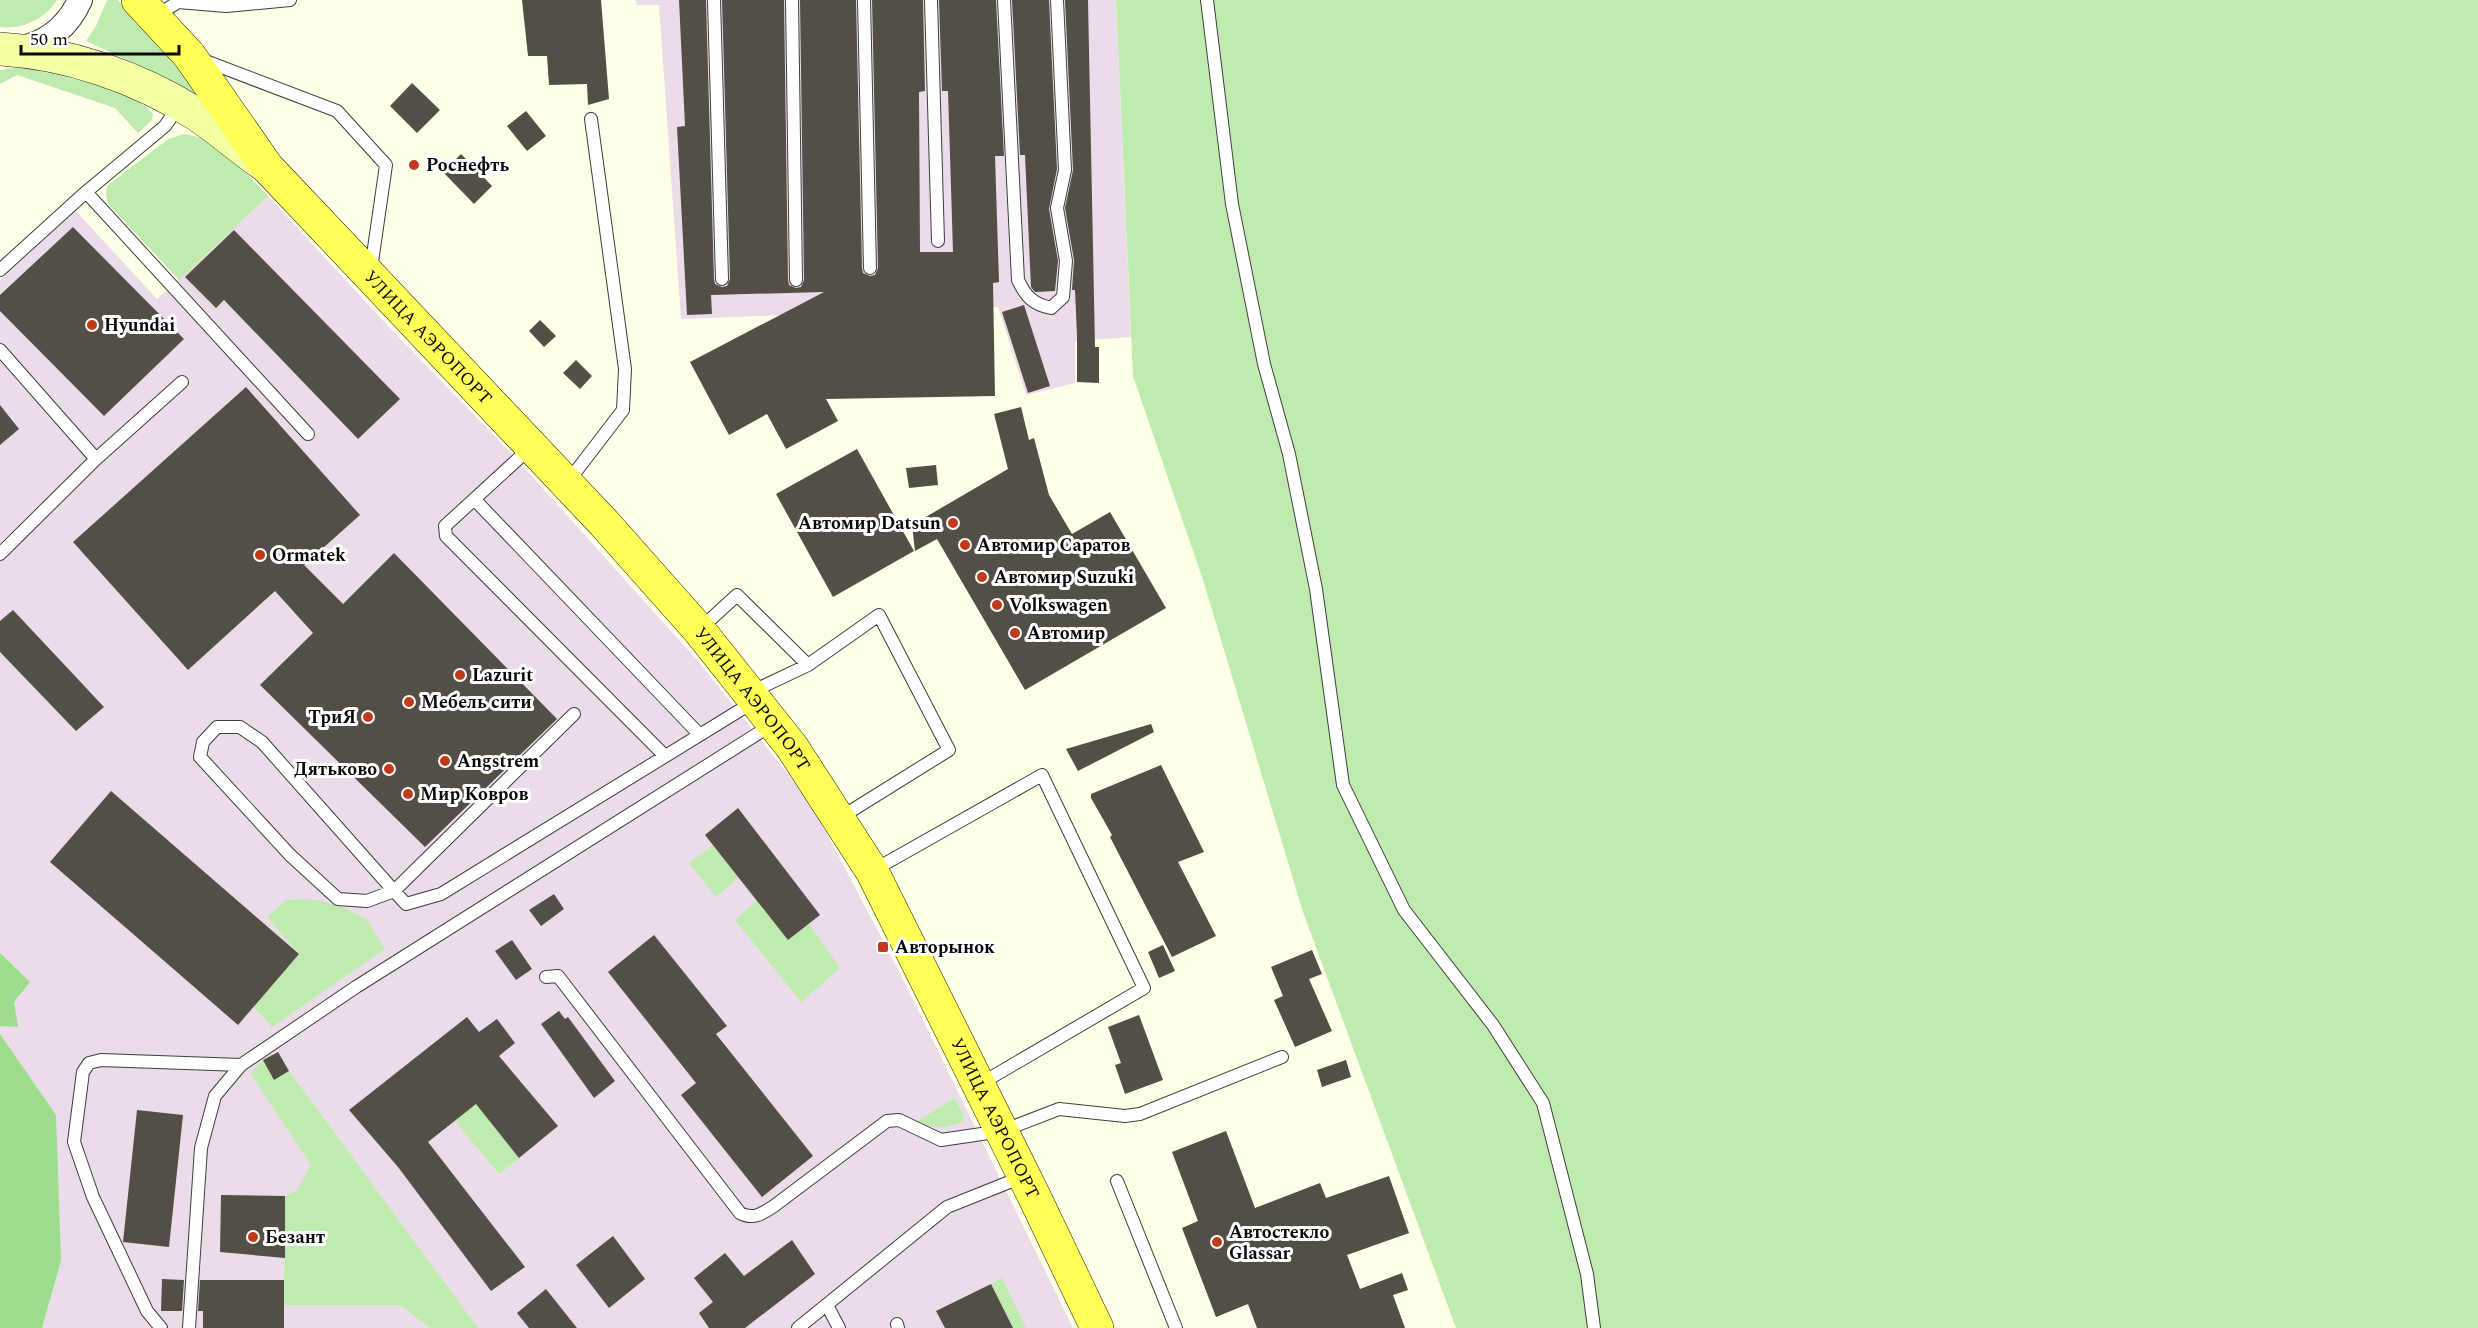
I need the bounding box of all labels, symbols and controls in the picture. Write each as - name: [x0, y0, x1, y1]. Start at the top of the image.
- scale bar: [21, 18, 178, 56]
- text: 50 m: [30, 26, 68, 53]
- place label: Роснефть: [426, 152, 509, 179]
- marker: Роснефть: [407, 158, 421, 172]
- street label: УЛИЦА АЭРОПОРТ: [357, 264, 498, 411]
- place label: Hyundai: [104, 312, 175, 339]
- marker: Hyundai: [85, 318, 99, 332]
- place label: Автомир Datsun: [798, 510, 941, 537]
- marker: Автомир Datsun: [946, 516, 960, 530]
- place label: Автомир Саратов: [977, 532, 1130, 559]
- marker: Автомир Саратов: [958, 538, 972, 552]
- place label: Ormatek: [272, 542, 346, 569]
- marker: Ormatek: [253, 548, 267, 562]
- place label: Автомир Suzuki: [994, 564, 1134, 591]
- marker: Автомир Suzuki: [975, 570, 989, 584]
- place label: Volkswagen: [1009, 592, 1108, 619]
- marker: Volkswagen: [990, 598, 1004, 612]
- place label: Автомир: [1027, 620, 1105, 647]
- street label: УЛИЦА АЭРОПОРТ: [687, 621, 817, 776]
- marker: Автомир: [1008, 626, 1022, 640]
- place label: Lazurit: [472, 662, 533, 689]
- marker: Lazurit: [453, 668, 467, 682]
- place label: Мебель сити: [421, 689, 532, 716]
- marker: Мебель сити: [402, 695, 416, 709]
- place label: ТриЯ: [308, 704, 356, 731]
- marker: ТриЯ: [361, 710, 375, 724]
- place label: Angstrem: [457, 748, 539, 775]
- marker: Angstrem: [438, 754, 452, 768]
- place label: Дятьково: [294, 756, 377, 783]
- marker: Дятьково: [382, 762, 396, 776]
- place label: Мир Ковров: [420, 781, 528, 808]
- marker: Мир Ковров: [401, 787, 415, 801]
- place label: Авторынок: [895, 934, 995, 961]
- marker: Авторынок: [876, 940, 890, 954]
- street label: УЛИЦА АЭРОПОРТ: [943, 1033, 1046, 1203]
- place label: Автостекло Glassar: [1229, 1219, 1330, 1267]
- place label: Безант: [265, 1224, 325, 1251]
- marker: Безант: [246, 1230, 260, 1244]
- marker: Автостекло Glassar: [1210, 1235, 1224, 1249]

